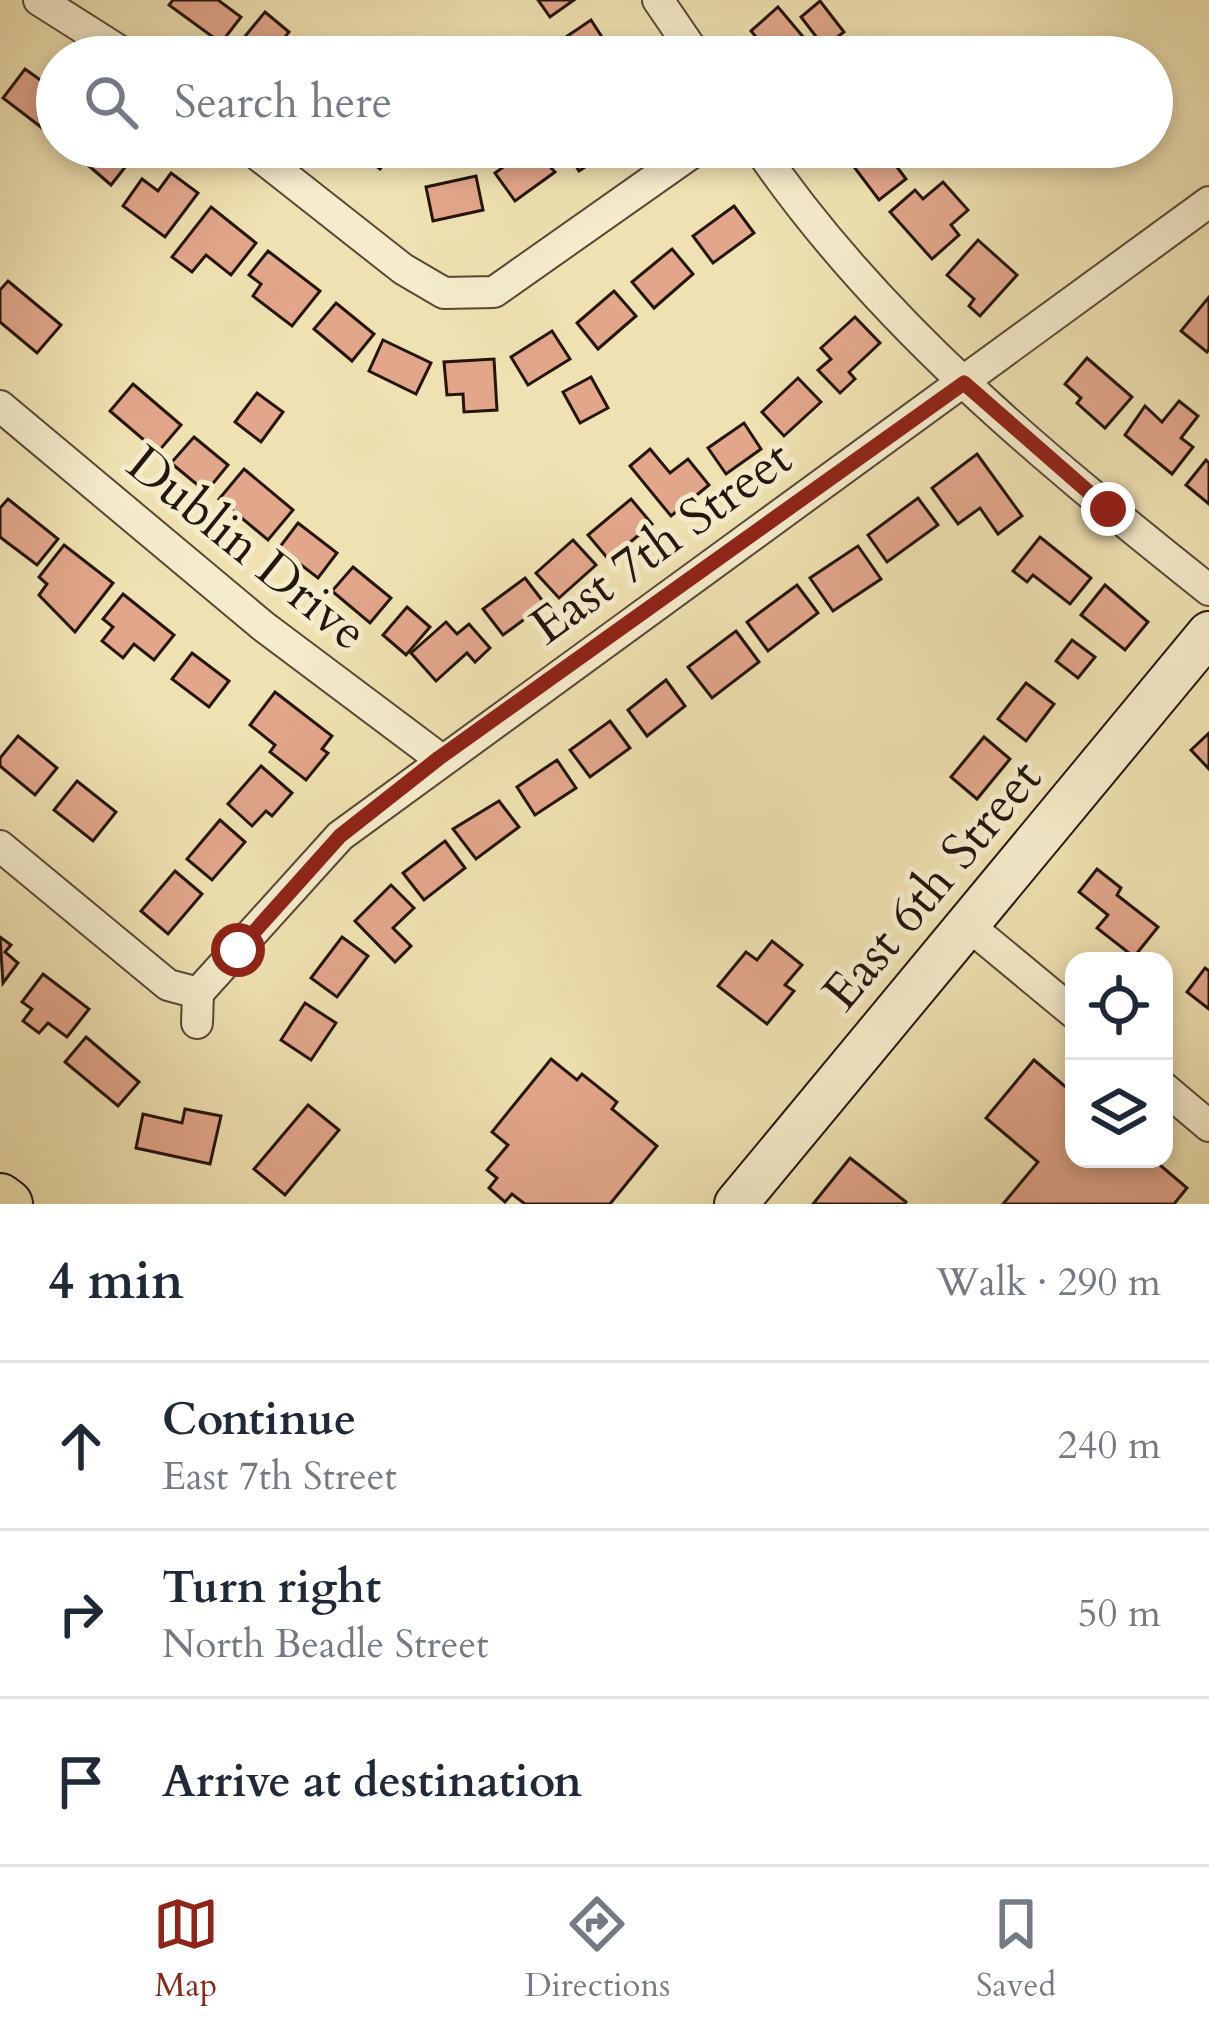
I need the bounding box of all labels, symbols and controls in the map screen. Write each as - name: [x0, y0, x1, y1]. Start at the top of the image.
- search box: [36, 36, 1173, 168]
- icon: search: [78, 69, 144, 135]
- text: Search here: [174, 72, 392, 133]
- street label: East 7th Street: [516, 424, 806, 661]
- street label: Dublin Drive: [112, 430, 382, 667]
- route end: [1081, 482, 1135, 536]
- street label: East 6th Street: [807, 745, 1058, 1025]
- route start: [211, 923, 265, 977]
- map controls: [1065, 952, 1173, 1168]
- button: locate: [1065, 952, 1173, 1060]
- button: layers: [1065, 1060, 1173, 1168]
- text: 4 min: [48, 1247, 184, 1317]
- text: Walk · 290 m: [936, 1256, 1161, 1309]
- text: Continue: [162, 1389, 356, 1450]
- icon: ahead: [48, 1413, 114, 1479]
- text: 240 m: [1058, 1419, 1161, 1472]
- text: East 7th Street: [162, 1450, 397, 1503]
- text: Turn right: [162, 1557, 381, 1618]
- icon: right: [48, 1581, 114, 1647]
- text: 50 m: [1078, 1587, 1161, 1640]
- text: North Beadle Street: [162, 1618, 489, 1671]
- icon: arrive: [48, 1749, 114, 1815]
- text: Arrive at destination: [162, 1751, 582, 1812]
- tab: Map: [153, 1891, 219, 2008]
- tab: Directions: [525, 1891, 670, 2008]
- tab: Saved: [976, 1891, 1056, 2008]

